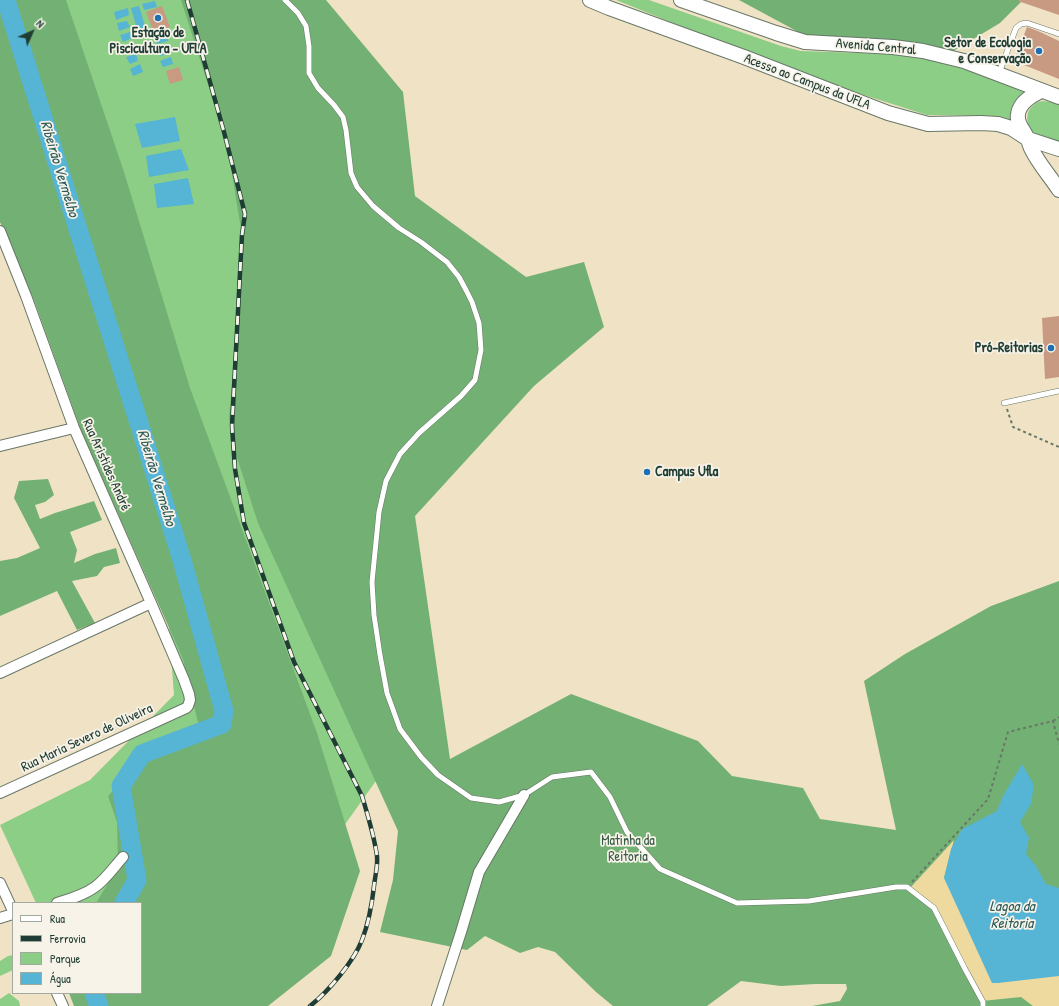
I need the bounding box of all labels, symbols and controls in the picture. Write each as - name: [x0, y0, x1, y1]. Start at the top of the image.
- north arrow: [12, 12, 52, 52]
- marker: Estação de Piscicultura - UFLA: [153, 13, 163, 23]
- text: N: [33, 16, 48, 31]
- place label: Estação de Piscicultura - UFLA: [110, 25, 206, 58]
- street label: Avenida Central: [835, 35, 917, 59]
- place label: Setor de Ecologia e Conservação: [944, 35, 1031, 68]
- marker: Setor de Ecologia e Conservação: [1034, 46, 1044, 56]
- street label: Acesso ao Campus da UFLA: [742, 50, 872, 114]
- water label: Ribeirão Vermelho: [36, 119, 82, 219]
- place label: Pró-Reitorias: [975, 340, 1043, 356]
- marker: Pró-Reitorias: [1046, 343, 1056, 353]
- street label: Rua Aristides André: [78, 417, 134, 513]
- water label: Ribeirão Vermelho: [133, 428, 179, 528]
- place label: Campus Ufla: [655, 464, 718, 480]
- marker: Campus Ufla: [642, 467, 652, 477]
- street label: Rua Maria Severo de Oliveira: [19, 700, 155, 776]
- park label: Matinha da Reitoria: [601, 833, 655, 866]
- water label: Lagoa da Reitoria: [989, 898, 1035, 933]
- legend: [12, 902, 142, 994]
- text: Rua: [50, 910, 65, 927]
- text: Ferrovia: [50, 930, 86, 947]
- text: Parque: [50, 950, 80, 967]
- text: Água: [50, 970, 71, 987]

